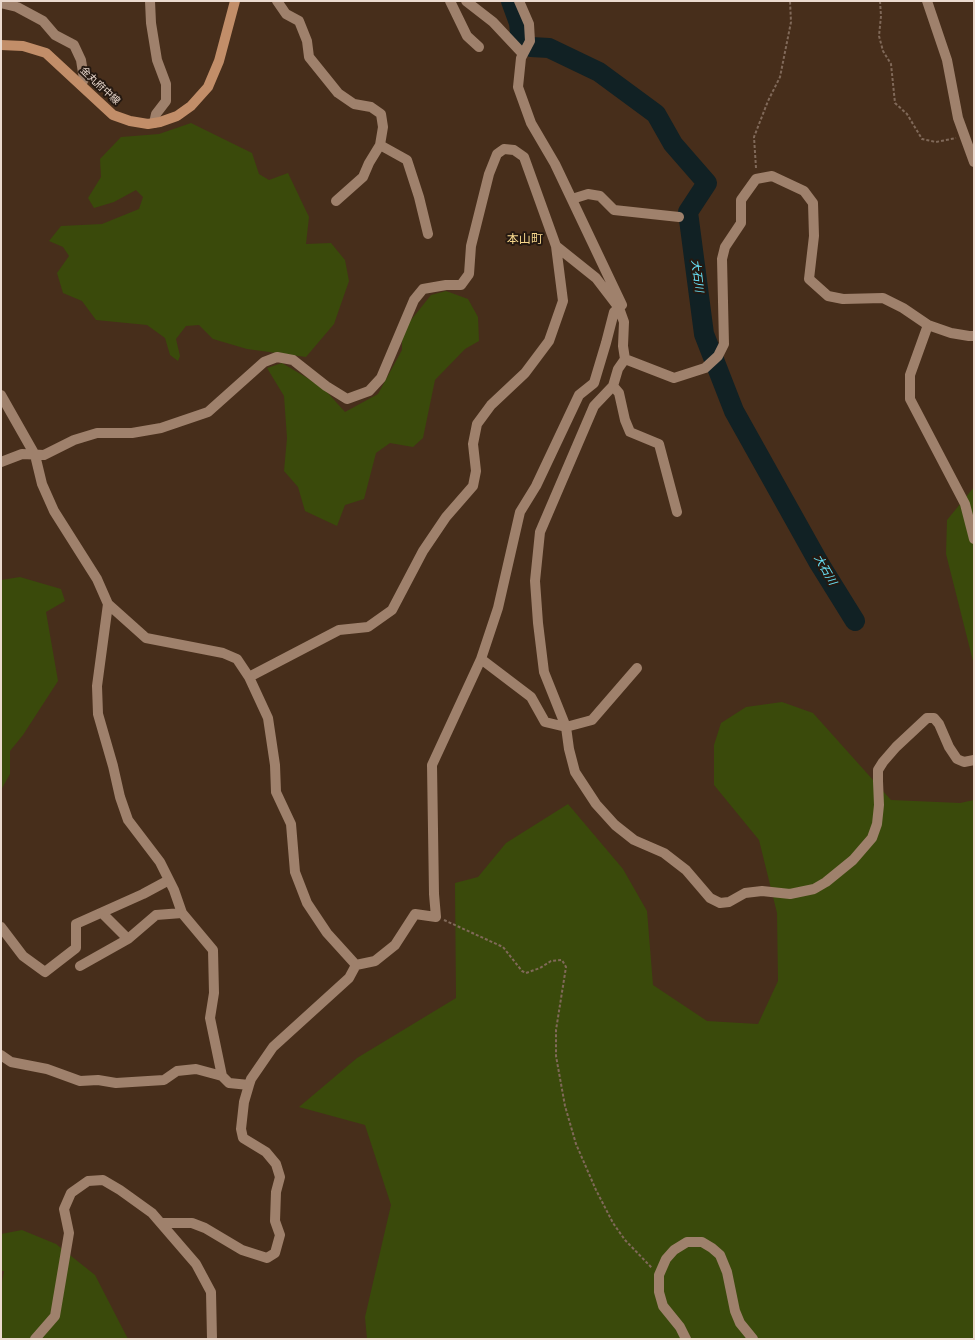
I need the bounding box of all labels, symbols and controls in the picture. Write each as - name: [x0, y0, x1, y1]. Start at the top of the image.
- street label: 金丸府中線: [78, 65, 122, 107]
- district label: 本山町: [507, 233, 543, 247]
- water label: 大石川: [688, 259, 706, 293]
- water label: 大石川: [811, 552, 839, 588]

